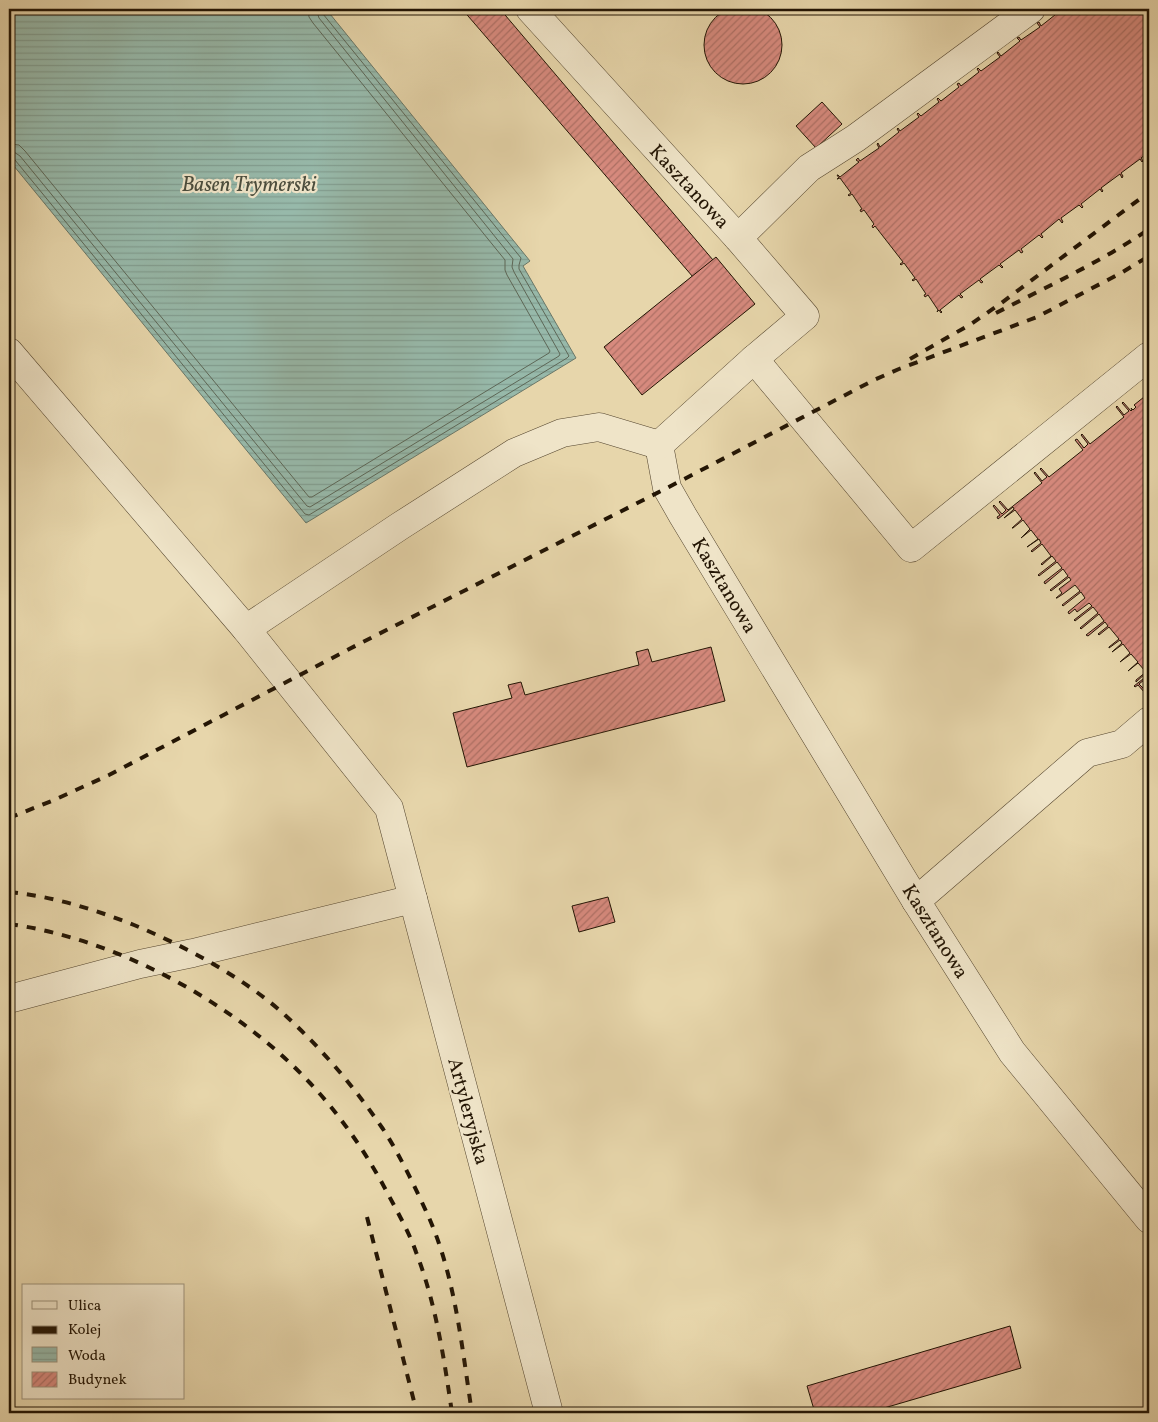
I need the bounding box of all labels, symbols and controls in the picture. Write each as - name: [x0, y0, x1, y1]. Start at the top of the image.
- street label: Kasztanowa: [642, 139, 735, 236]
- water label: Basen Trymerski: [182, 171, 317, 200]
- street label: Kasztanowa: [684, 533, 763, 639]
- street label: Kasztanowa: [894, 879, 975, 985]
- street label: Artyleryjska: [439, 1055, 495, 1168]
- legend: [22, 1284, 185, 1400]
- text: Ulica: [68, 1296, 101, 1317]
- text: Kolej: [68, 1320, 101, 1341]
- text: Woda: [68, 1346, 106, 1367]
- text: Budynek: [68, 1370, 127, 1391]

